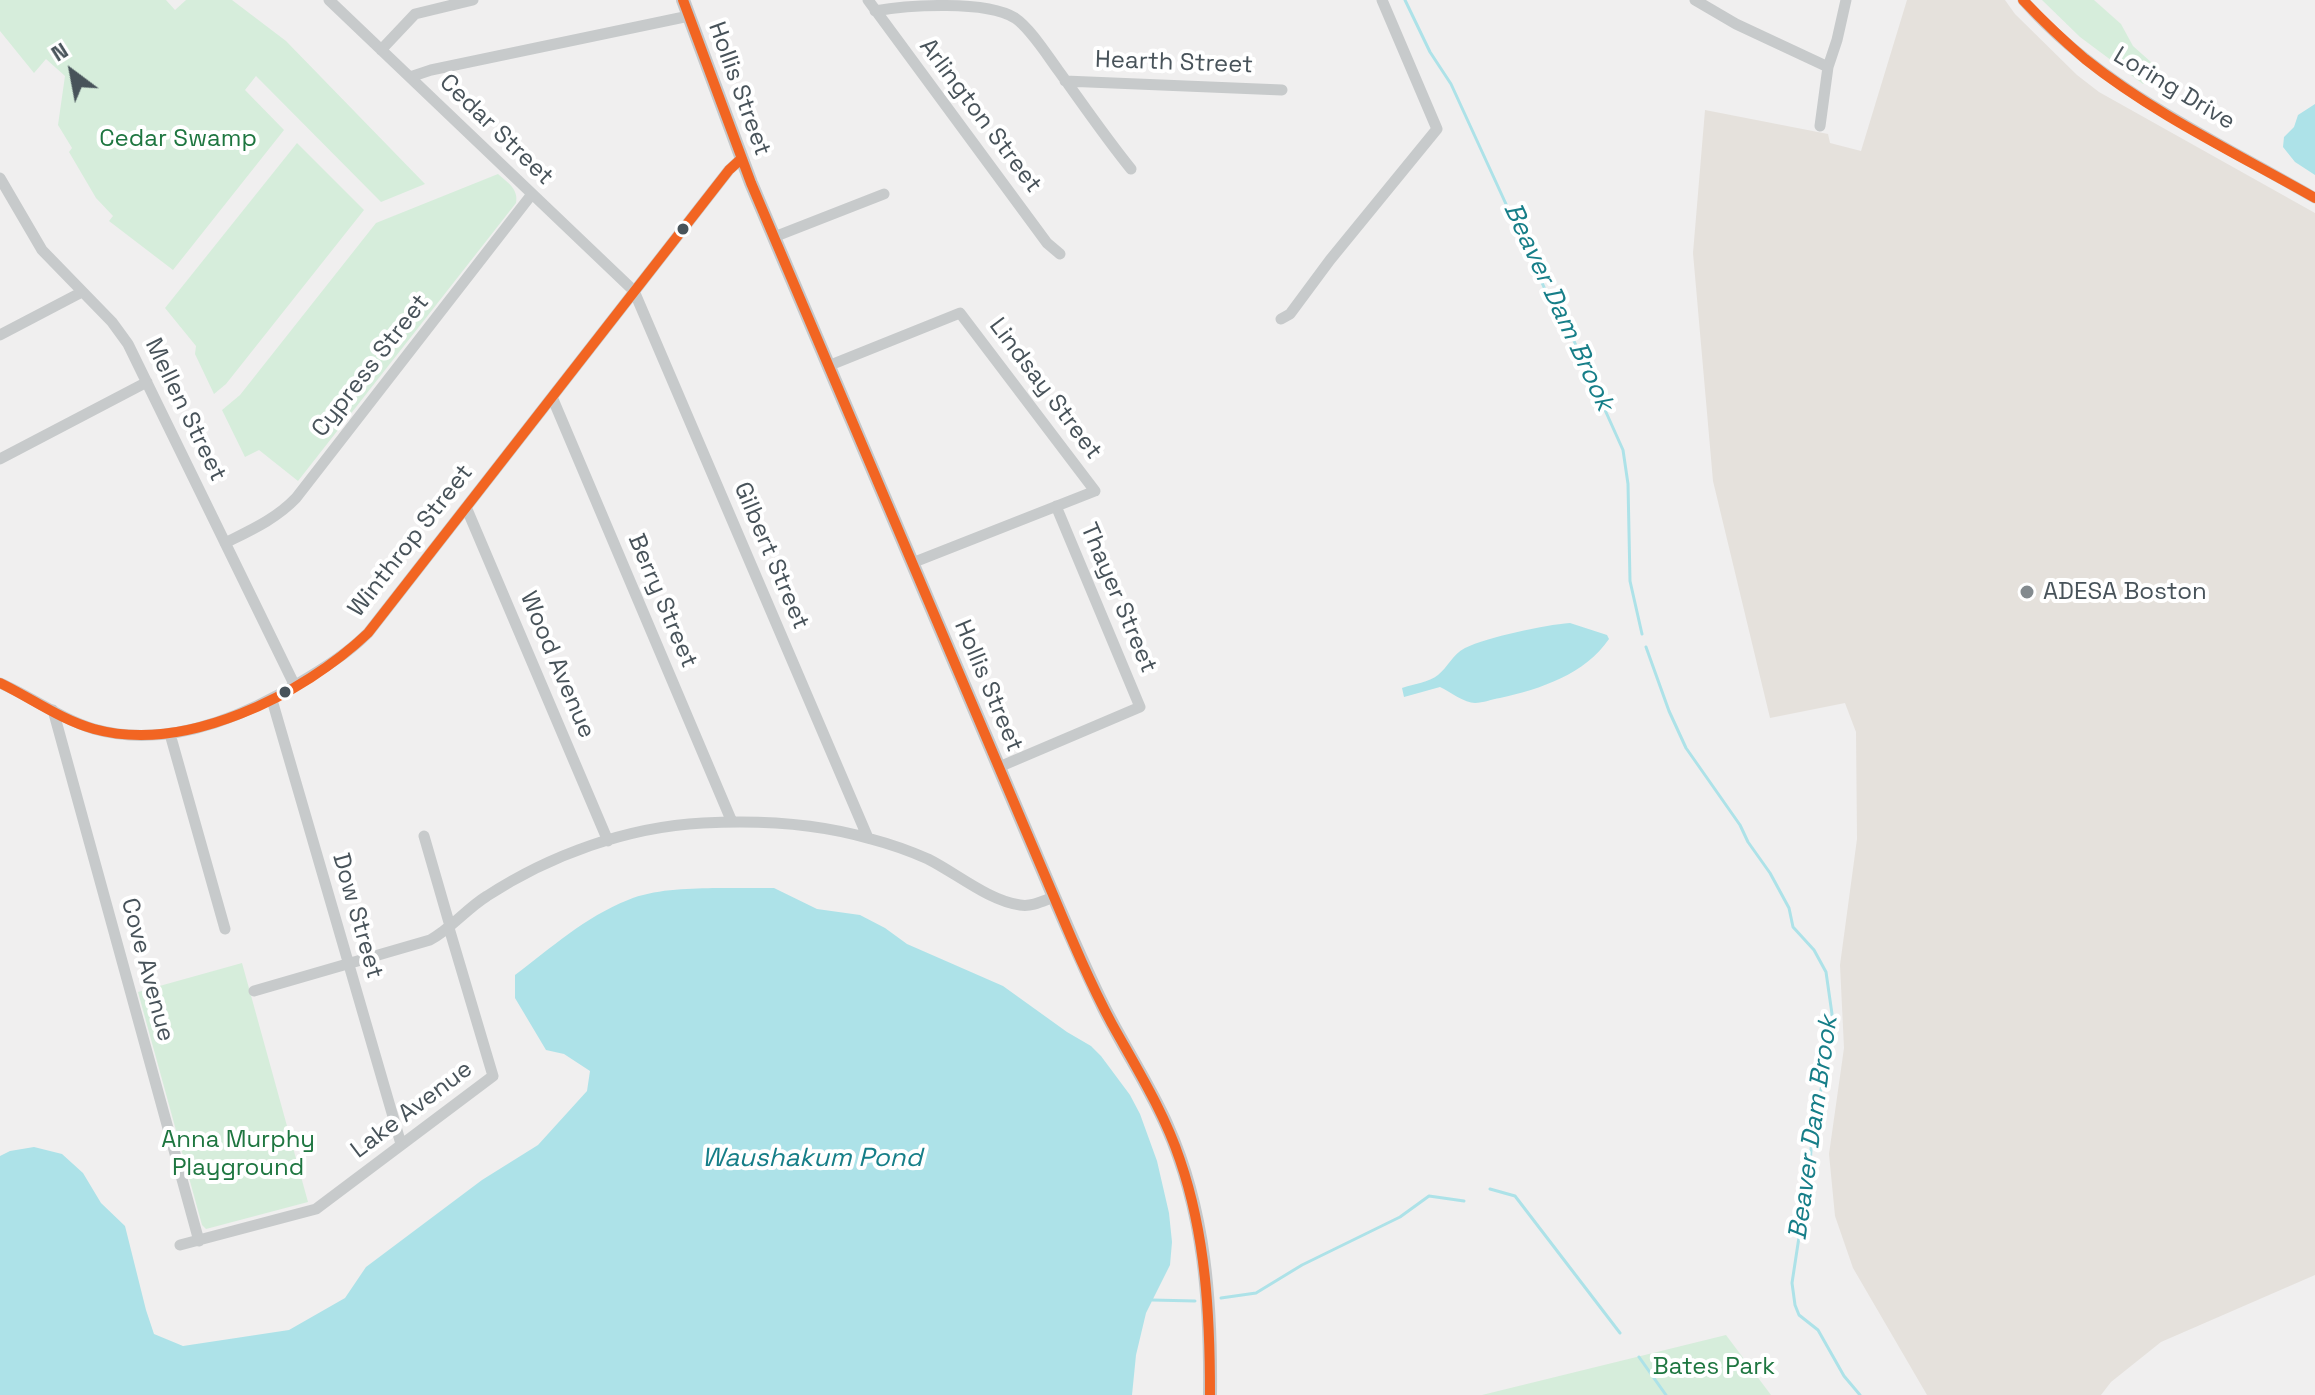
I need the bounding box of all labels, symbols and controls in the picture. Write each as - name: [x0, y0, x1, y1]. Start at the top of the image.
- street label: Hollis Street: [701, 18, 777, 160]
- north arrow: [32, 32, 112, 112]
- street label: Arlington Street: [913, 33, 1047, 199]
- text: N: [46, 36, 73, 67]
- street label: Loring Drive: [2108, 41, 2240, 137]
- street label: Hearth Street: [1095, 46, 1253, 80]
- street label: Cedar Street: [433, 68, 559, 192]
- park label: Cedar Swamp: [99, 125, 257, 153]
- water label: Beaver Dam Brook: [1496, 198, 1620, 416]
- unlabelled marker: [675, 221, 691, 237]
- street label: Cypress Street: [306, 289, 436, 443]
- street label: Lindsay Street: [983, 313, 1107, 465]
- street label: Mellen Street: [138, 334, 232, 486]
- street label: Winthrop Street: [343, 459, 479, 623]
- street label: Gilbert Street: [727, 478, 815, 634]
- street label: Thayer Street: [1074, 519, 1162, 677]
- street label: Berry Street: [621, 530, 703, 672]
- place label: ADESA Boston: [2043, 578, 2207, 606]
- marker: ADESA Boston: [2018, 583, 2036, 601]
- street label: Wood Avenue: [513, 587, 601, 743]
- street label: Hollis Street: [947, 616, 1029, 756]
- unlabelled marker: [277, 684, 293, 700]
- street label: Dow Street: [325, 850, 389, 982]
- street label: Cove Avenue: [114, 895, 180, 1045]
- water label: Beaver Dam Brook: [1783, 1014, 1845, 1242]
- street label: Lake Avenue: [346, 1055, 478, 1165]
- park label: Anna Murphy Playground: [161, 1126, 315, 1182]
- water label: Waushakum Pond: [702, 1143, 922, 1175]
- park label: Bates Park: [1653, 1353, 1775, 1381]

